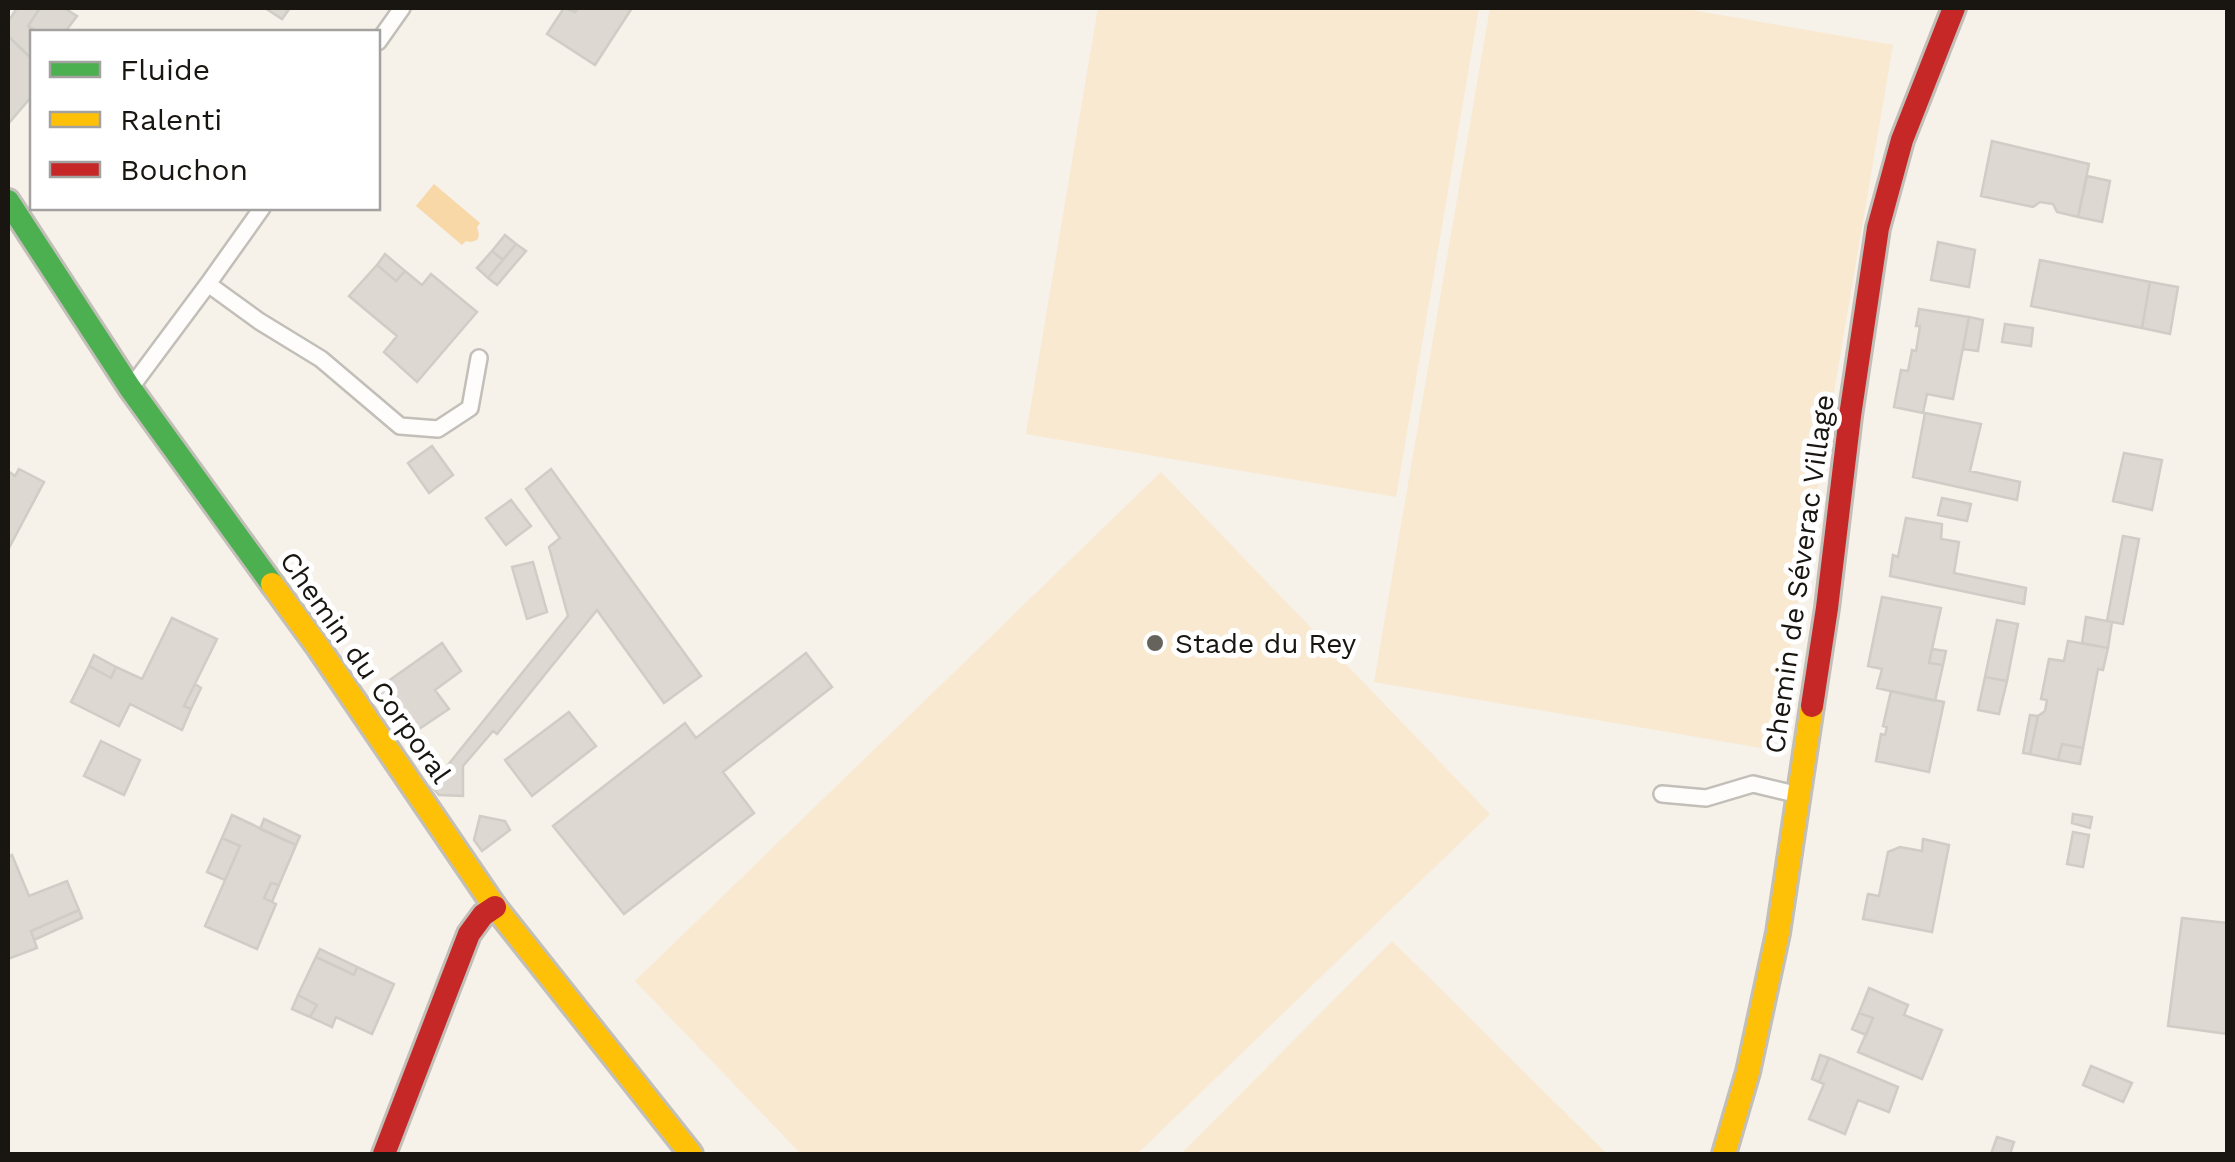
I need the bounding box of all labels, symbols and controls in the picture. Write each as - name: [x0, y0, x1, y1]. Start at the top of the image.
- legend: [30, 30, 380, 210]
- text: Fluide: [120, 52, 210, 87]
- text: Ralenti: [120, 102, 222, 137]
- text: Bouchon: [120, 152, 248, 187]
- street label: Chemin de Séverac Village: [1758, 392, 1841, 756]
- street label: Chemin du Corporal: [273, 545, 458, 790]
- place label: Stade du Rey: [1175, 627, 1357, 660]
- marker: Stade du Rey: [1144, 632, 1166, 654]

